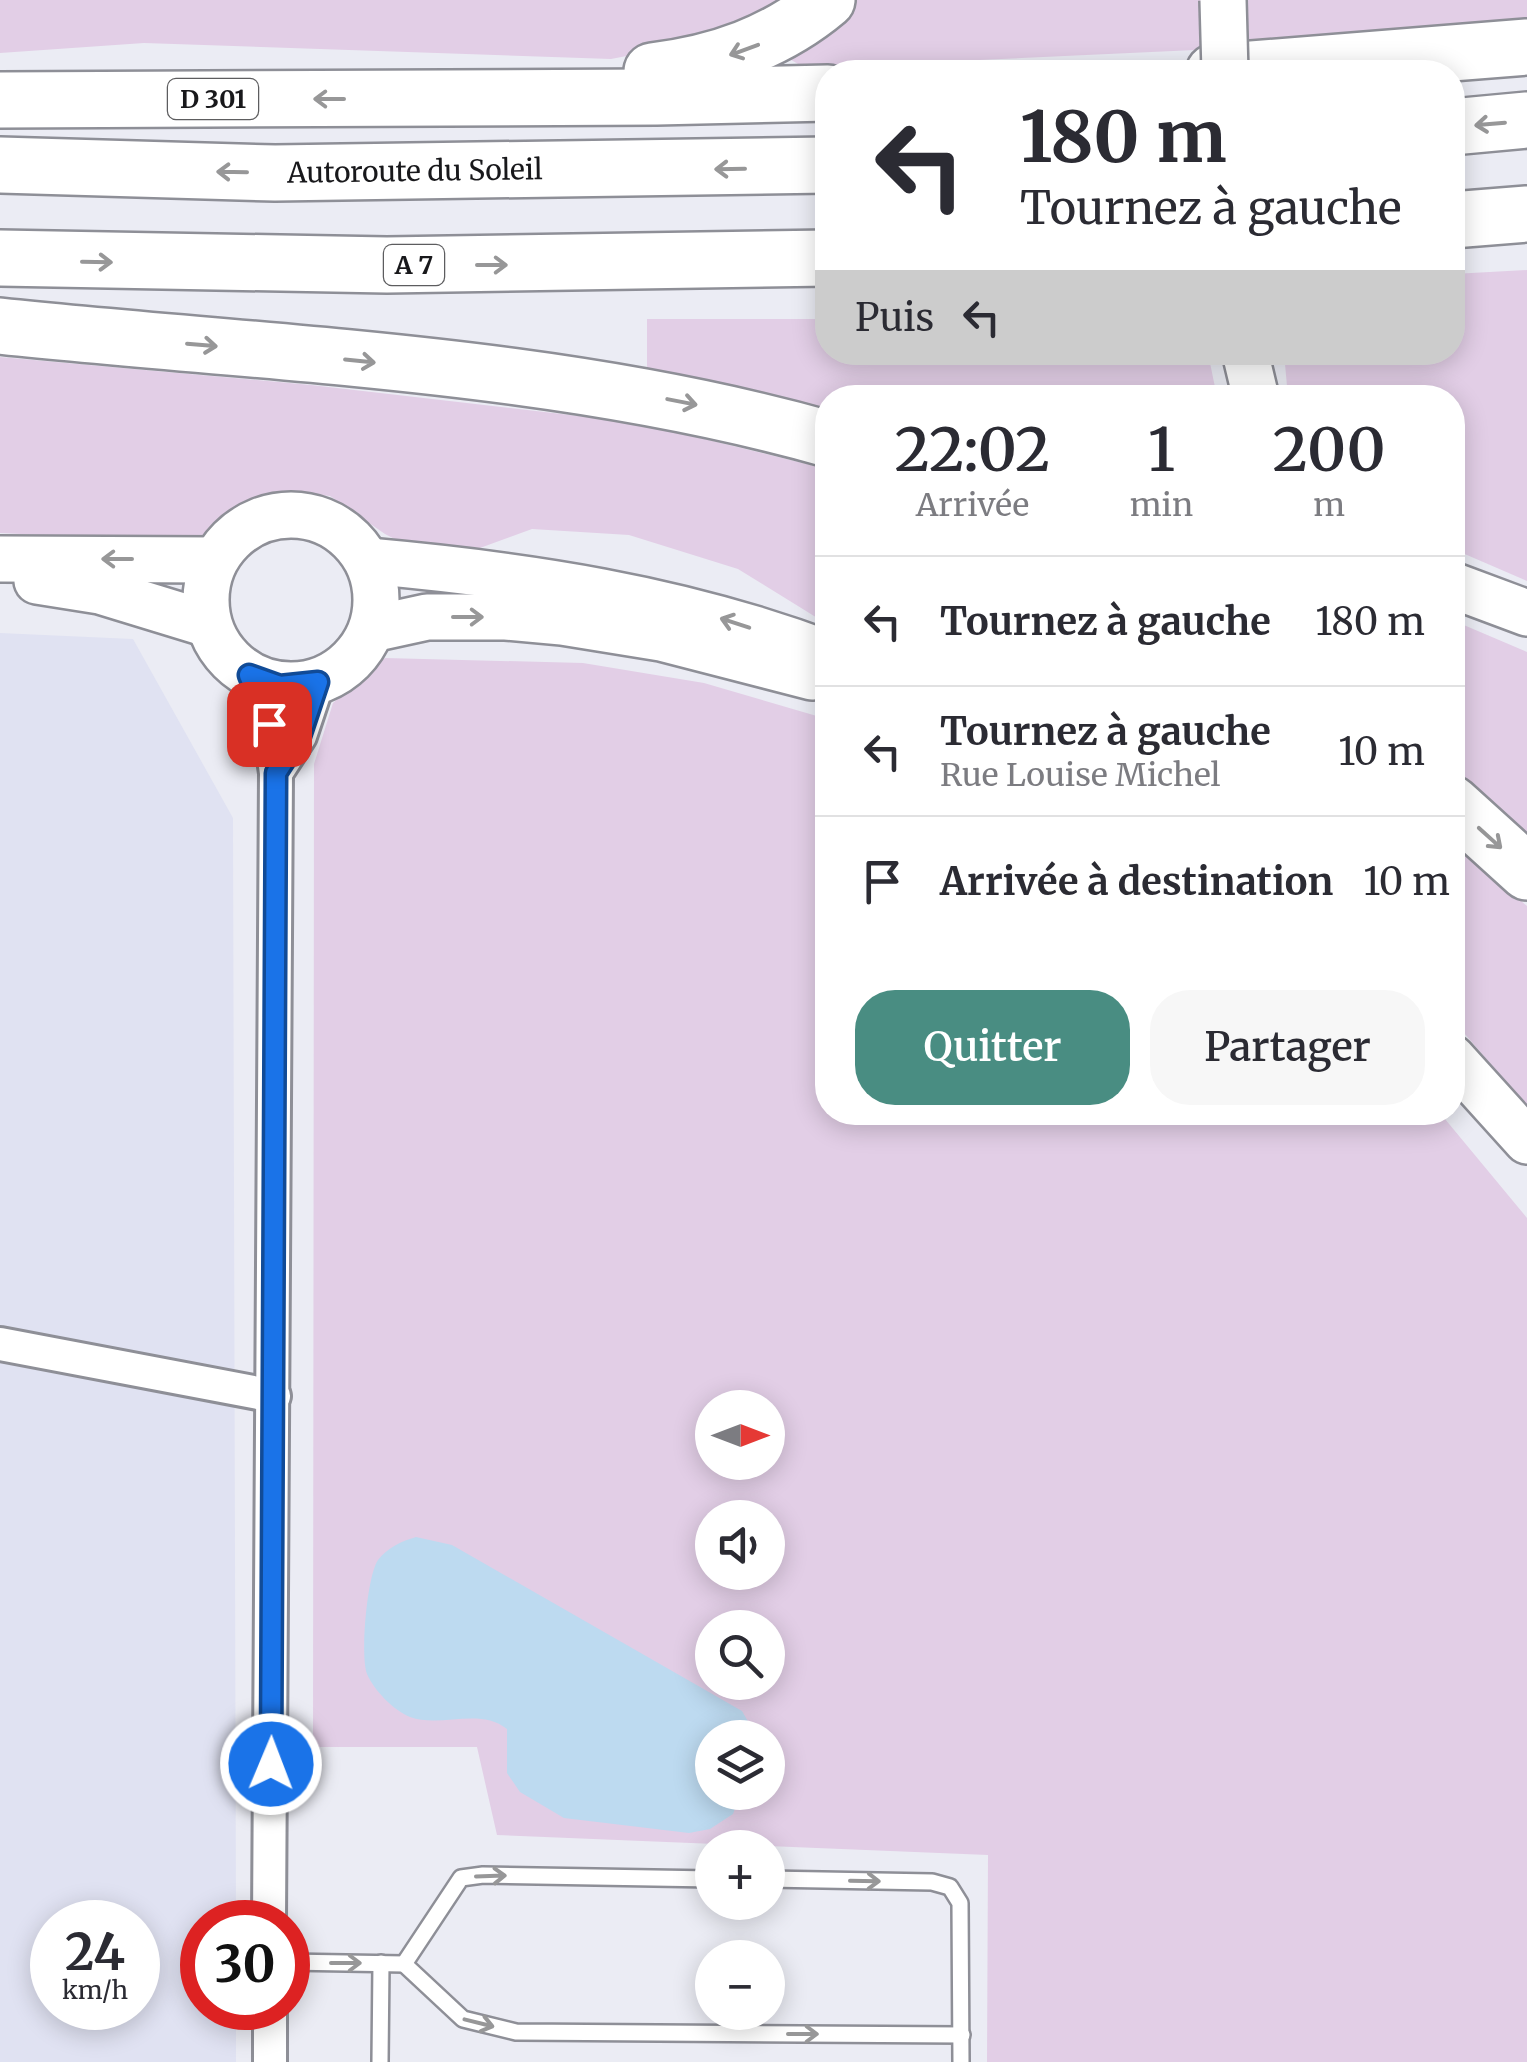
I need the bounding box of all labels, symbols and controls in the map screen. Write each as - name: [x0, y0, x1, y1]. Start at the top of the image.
- one-way arrow: [729, 42, 760, 60]
- road number: D 301: [168, 79, 258, 119]
- one-way arrow: [314, 90, 346, 108]
- text: 180 m: [1020, 93, 1227, 181]
- icon: left: [855, 100, 985, 230]
- one-way arrow: [1474, 114, 1506, 133]
- street label: Autoroute du Soleil: [286, 151, 543, 191]
- one-way arrow: [715, 159, 747, 178]
- one-way arrow: [216, 162, 248, 181]
- text: Tournez à gauche: [1020, 180, 1402, 236]
- road number: A 7: [384, 245, 444, 285]
- one-way arrow: [81, 252, 113, 271]
- one-way arrow: [476, 256, 508, 274]
- icon: left: [954, 290, 1009, 345]
- text: Puis: [855, 294, 934, 341]
- one-way arrow: [185, 335, 217, 354]
- one-way arrow: [343, 352, 376, 371]
- one-way arrow: [665, 394, 697, 413]
- text: 22:02: [894, 412, 1050, 487]
- text: 1: [1148, 412, 1175, 487]
- text: 200: [1273, 412, 1386, 487]
- text: Arrivée: [916, 485, 1029, 525]
- text: min: [1130, 485, 1193, 525]
- text: m: [1313, 485, 1345, 525]
- one-way arrow: [101, 550, 134, 568]
- icon: left: [855, 594, 910, 649]
- text: Tournez à gauche: [940, 598, 1271, 645]
- text: 180 m: [1315, 598, 1425, 645]
- one-way arrow: [450, 608, 483, 626]
- one-way arrow: [720, 613, 751, 631]
- pin: [227, 682, 312, 767]
- icon: arrive: [242, 697, 297, 752]
- text: Tournez à gauche: [940, 708, 1271, 755]
- icon: left: [855, 724, 910, 779]
- text: 10 m: [1338, 728, 1425, 775]
- text: Rue Louise Michel: [940, 755, 1221, 795]
- one-way arrow: [1477, 826, 1502, 849]
- icon: arrive: [855, 854, 910, 909]
- text: Arrivée à destination: [940, 858, 1333, 905]
- text: 10 m: [1363, 858, 1450, 905]
- button: Quitter: [855, 990, 1130, 1105]
- button: Partager: [1150, 990, 1425, 1105]
- north arrow: [695, 1390, 785, 1480]
- map controls: [695, 1390, 785, 2030]
- button: sound: [695, 1500, 785, 1590]
- button: search: [695, 1610, 785, 1700]
- position arrow: [219, 1712, 323, 1816]
- button: layers: [695, 1720, 785, 1810]
- button: +: [695, 1830, 785, 1920]
- one-way arrow: [474, 1866, 507, 1885]
- one-way arrow: [848, 1872, 880, 1890]
- speed limit sign: 30: [180, 1900, 310, 2030]
- text: 24: [65, 1921, 125, 1984]
- button: −: [695, 1940, 785, 2030]
- one-way arrow: [328, 1954, 361, 1972]
- text: km/h: [62, 1974, 128, 2006]
- one-way arrow: [462, 2015, 494, 2033]
- one-way arrow: [787, 2024, 819, 2043]

